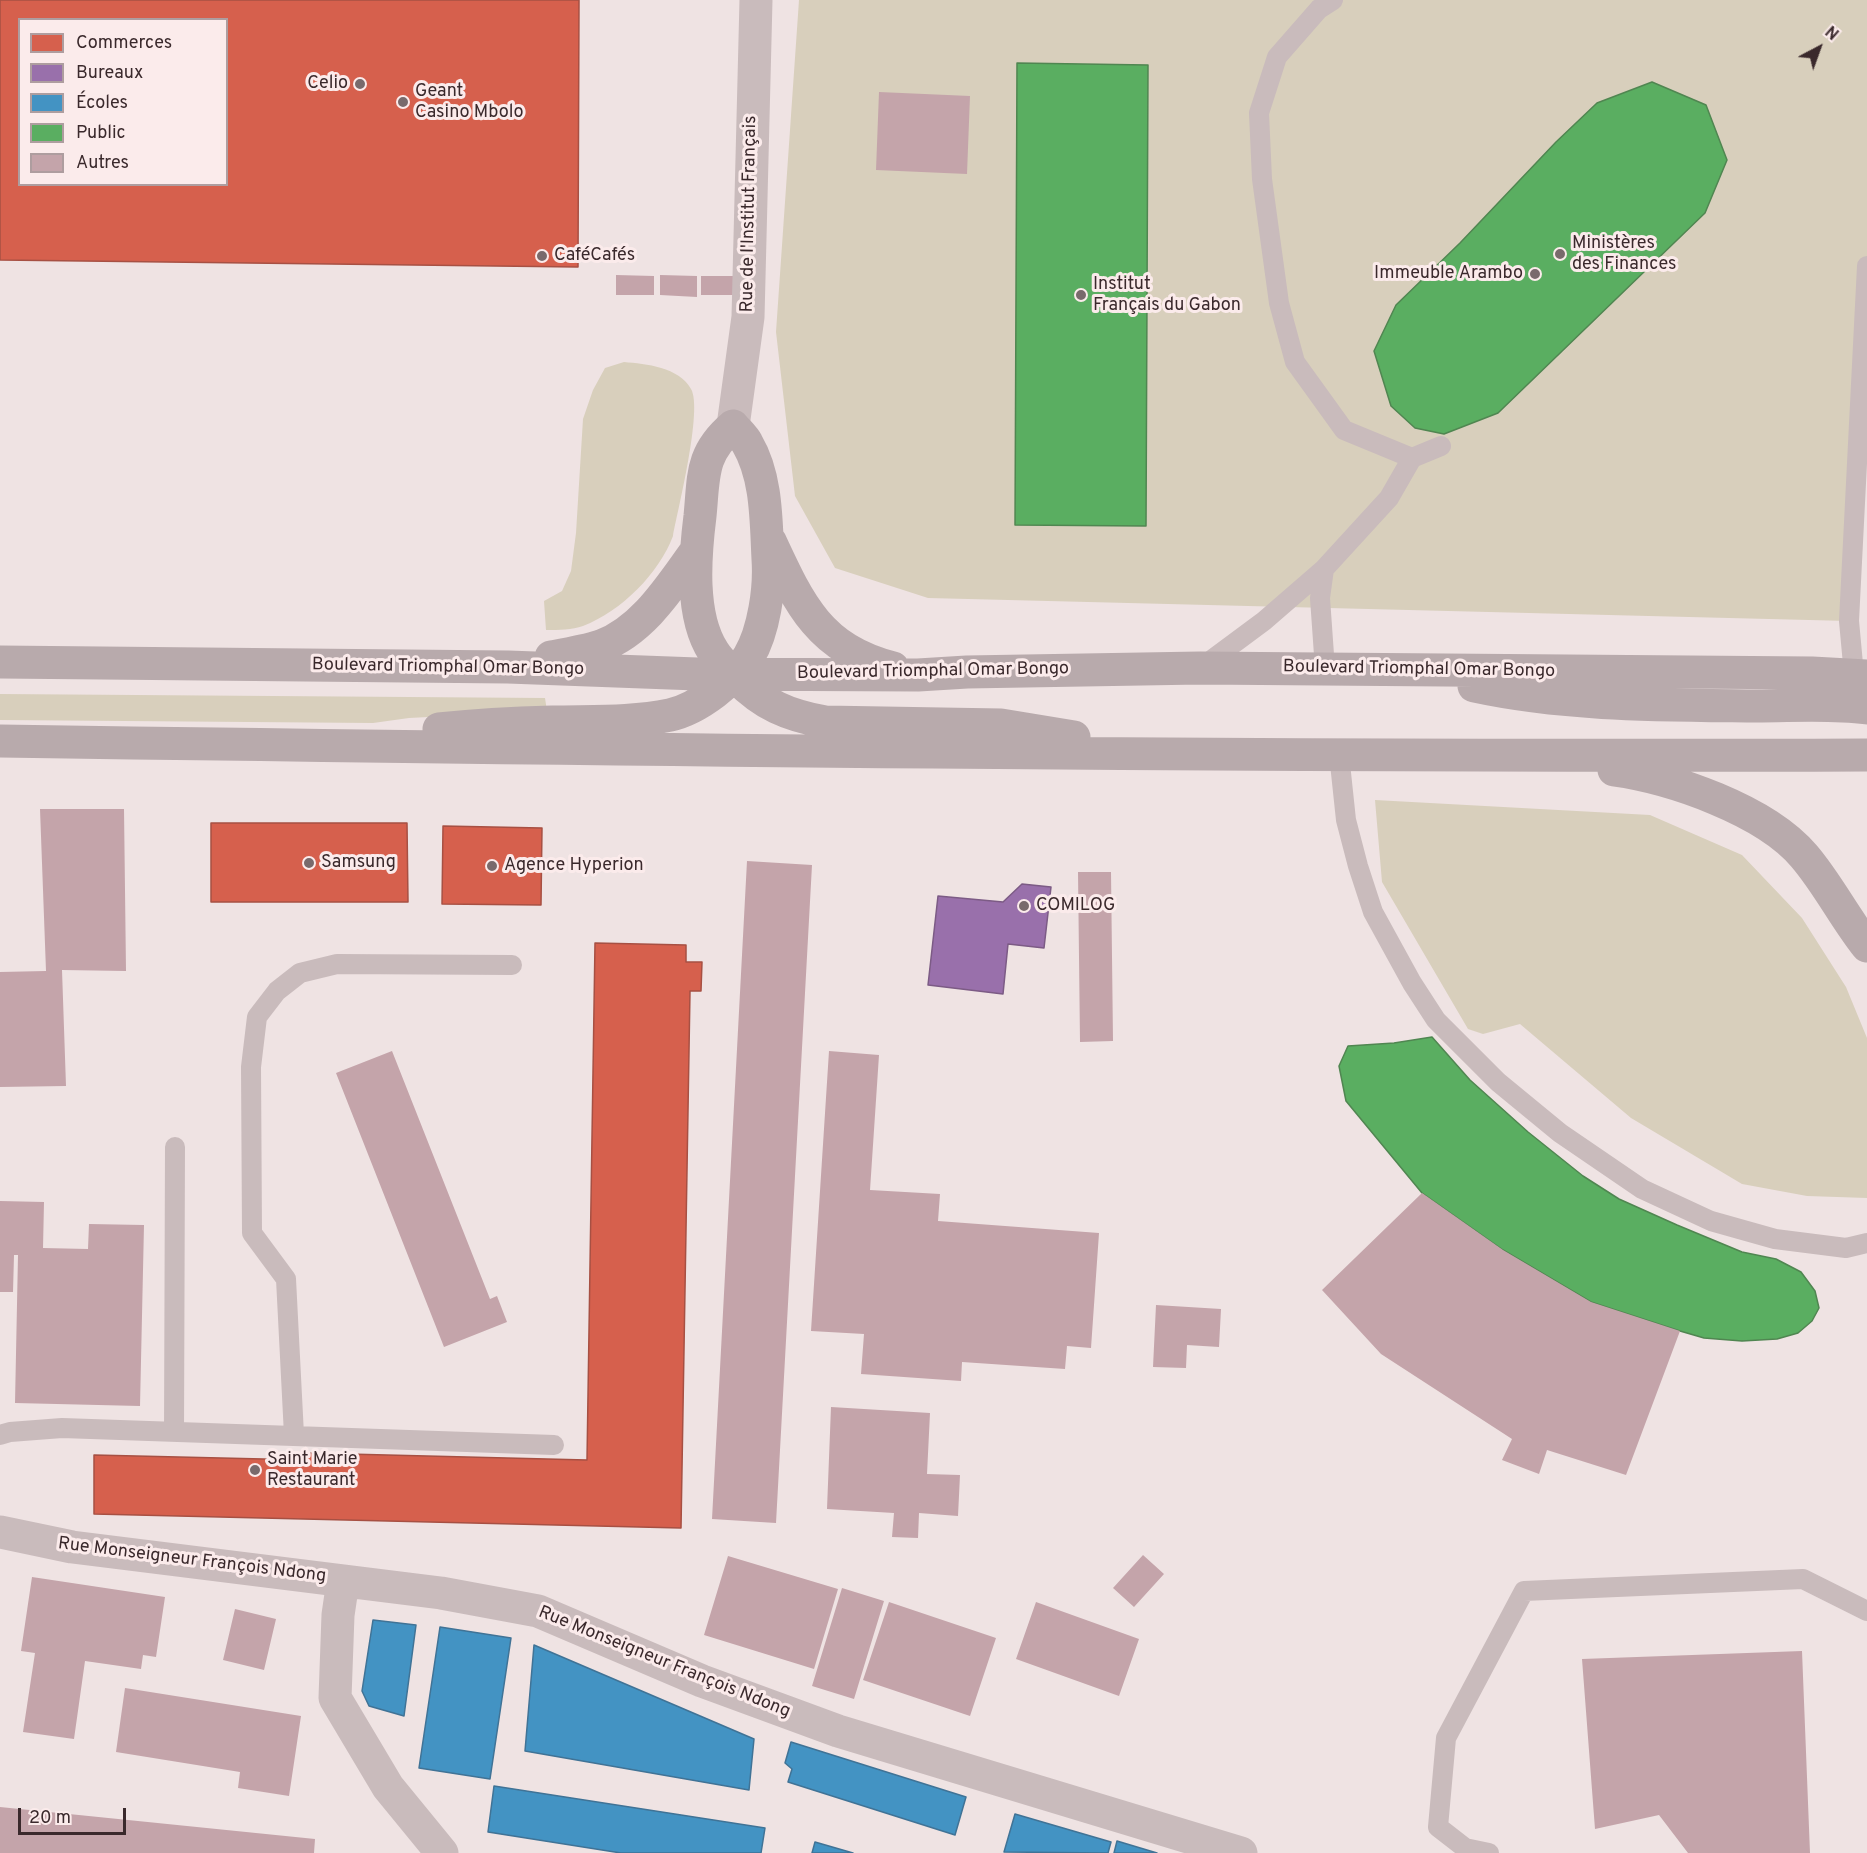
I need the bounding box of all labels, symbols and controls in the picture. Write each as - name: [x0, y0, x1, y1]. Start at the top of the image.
- legend: [18, 18, 228, 186]
- north arrow: [1789, 18, 1849, 78]
- text: N: [1820, 23, 1842, 46]
- text: Commerces: [76, 32, 172, 55]
- text: Bureaux: [76, 62, 143, 85]
- place label: Celio: [307, 73, 348, 95]
- marker: Celio: [353, 77, 367, 91]
- place label: Geant Casino Mbolo: [415, 81, 523, 124]
- text: Écoles: [76, 92, 128, 115]
- marker: Geant Casino Mbolo: [396, 95, 410, 109]
- street label: Rue de l'Institut Français: [737, 115, 763, 313]
- text: Public: [76, 122, 126, 145]
- text: Autres: [76, 152, 129, 175]
- place label: Ministères des Finances: [1572, 233, 1676, 276]
- place label: CaféCafés: [554, 245, 635, 267]
- marker: Ministères des Finances: [1553, 247, 1567, 261]
- marker: CaféCafés: [535, 249, 549, 263]
- place label: Immeuble Arambo: [1374, 263, 1523, 285]
- marker: Immeuble Arambo: [1528, 267, 1542, 281]
- place label: Institut Français du Gabon: [1093, 274, 1241, 316]
- marker: Institut Français du Gabon: [1074, 288, 1088, 302]
- street label: Boulevard Triomphal Omar Bongo: [312, 655, 584, 681]
- street label: Boulevard Triomphal Omar Bongo: [1283, 657, 1555, 683]
- street label: Boulevard Triomphal Omar Bongo: [797, 659, 1069, 685]
- place label: Samsung: [321, 852, 396, 874]
- place label: Agence Hyperion: [504, 855, 644, 877]
- marker: Samsung: [302, 856, 316, 870]
- marker: Agence Hyperion: [485, 859, 499, 873]
- place label: COMILOG: [1036, 895, 1115, 917]
- marker: COMILOG: [1017, 899, 1031, 913]
- place label: Saint Marie Restaurant: [267, 1449, 358, 1492]
- marker: Saint Marie Restaurant: [248, 1463, 262, 1477]
- street label: Rue Monseigneur François Ndong: [57, 1534, 327, 1588]
- street label: Rue Monseigneur François Ndong: [535, 1602, 793, 1724]
- scale bar: [21, 1796, 129, 1834]
- text: 20 m: [29, 1807, 71, 1830]

